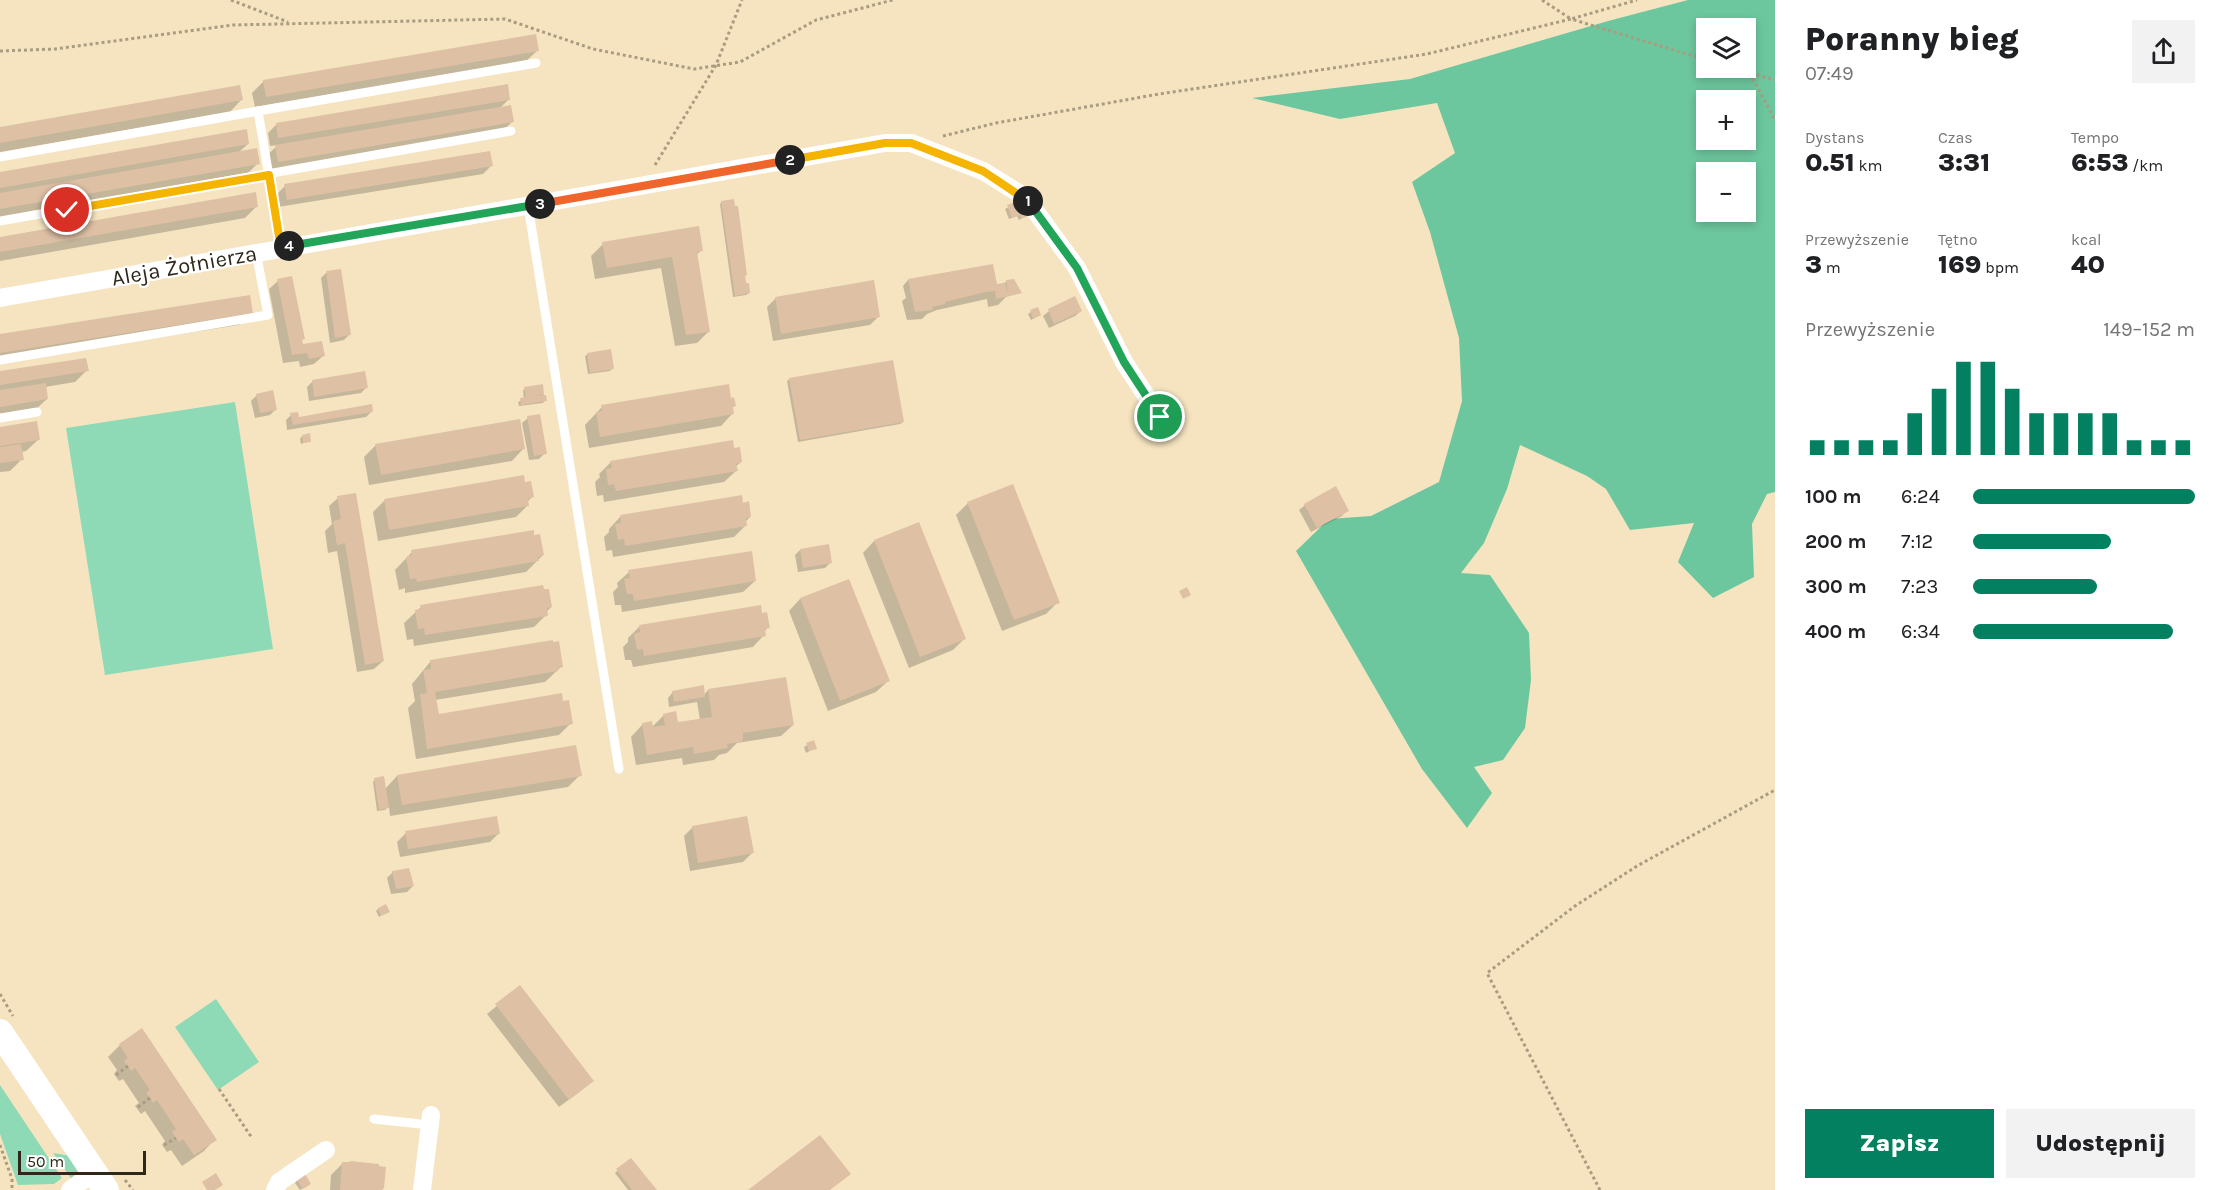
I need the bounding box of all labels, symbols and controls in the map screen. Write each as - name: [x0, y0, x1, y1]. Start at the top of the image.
- map controls: [1696, 18, 1756, 222]
- button: layers: [1696, 18, 1756, 78]
- text: Poranny bieg: [1805, 20, 2019, 58]
- button: share: [2132, 20, 2195, 83]
- text: 07:49: [1805, 62, 1854, 85]
- button: +: [1696, 90, 1756, 150]
- text: Dystans: [1805, 128, 1864, 147]
- text: Czas: [1938, 128, 1973, 147]
- text: Tempo: [2071, 128, 2119, 147]
- pin: 2: [775, 145, 805, 175]
- text: 0.51: [1805, 147, 1855, 178]
- text: 3:31: [1938, 147, 1990, 178]
- text: 6:53: [2071, 147, 2128, 178]
- text: 2: [785, 150, 795, 169]
- text: km: [1855, 156, 1883, 175]
- text: /km: [2128, 156, 2163, 175]
- button: −: [1696, 162, 1756, 222]
- pin: [41, 184, 92, 235]
- pin: 1: [1013, 186, 1043, 216]
- pin: 3: [525, 189, 555, 219]
- text: 1: [1025, 191, 1031, 210]
- icon: check: [50, 193, 83, 226]
- text: 3: [535, 194, 545, 213]
- text: Przewyższenie: [1805, 230, 1909, 249]
- text: Tętno: [1938, 230, 1977, 249]
- text: kcal: [2071, 230, 2102, 249]
- pin: 4: [274, 231, 304, 261]
- text: 4: [284, 236, 294, 255]
- street label: Aleja Żołnierza: [109, 240, 259, 292]
- text: 3: [1805, 249, 1822, 280]
- text: 169: [1938, 249, 1981, 280]
- text: 40: [2071, 249, 2105, 280]
- text: m: [1822, 258, 1841, 277]
- text: bpm: [1981, 258, 2019, 277]
- text: Przewyższenie: [1805, 318, 1935, 341]
- text: 149–152 m: [2103, 318, 2195, 341]
- pin: [1134, 391, 1185, 442]
- icon: arrive: [1143, 400, 1176, 433]
- text: 100 m: [1805, 485, 1861, 508]
- text: 6:24: [1901, 485, 1940, 508]
- text: 200 m: [1805, 530, 1866, 553]
- text: 7:12: [1901, 530, 1933, 553]
- text: 300 m: [1805, 575, 1867, 598]
- text: 7:23: [1901, 575, 1938, 598]
- text: 400 m: [1805, 620, 1866, 643]
- text: 6:34: [1901, 620, 1940, 643]
- button: Zapisz: [1805, 1109, 1994, 1178]
- button: Udostępnij: [2006, 1109, 2195, 1178]
- scale bar: [18, 1148, 146, 1176]
- text: 50 m: [27, 1152, 64, 1171]

